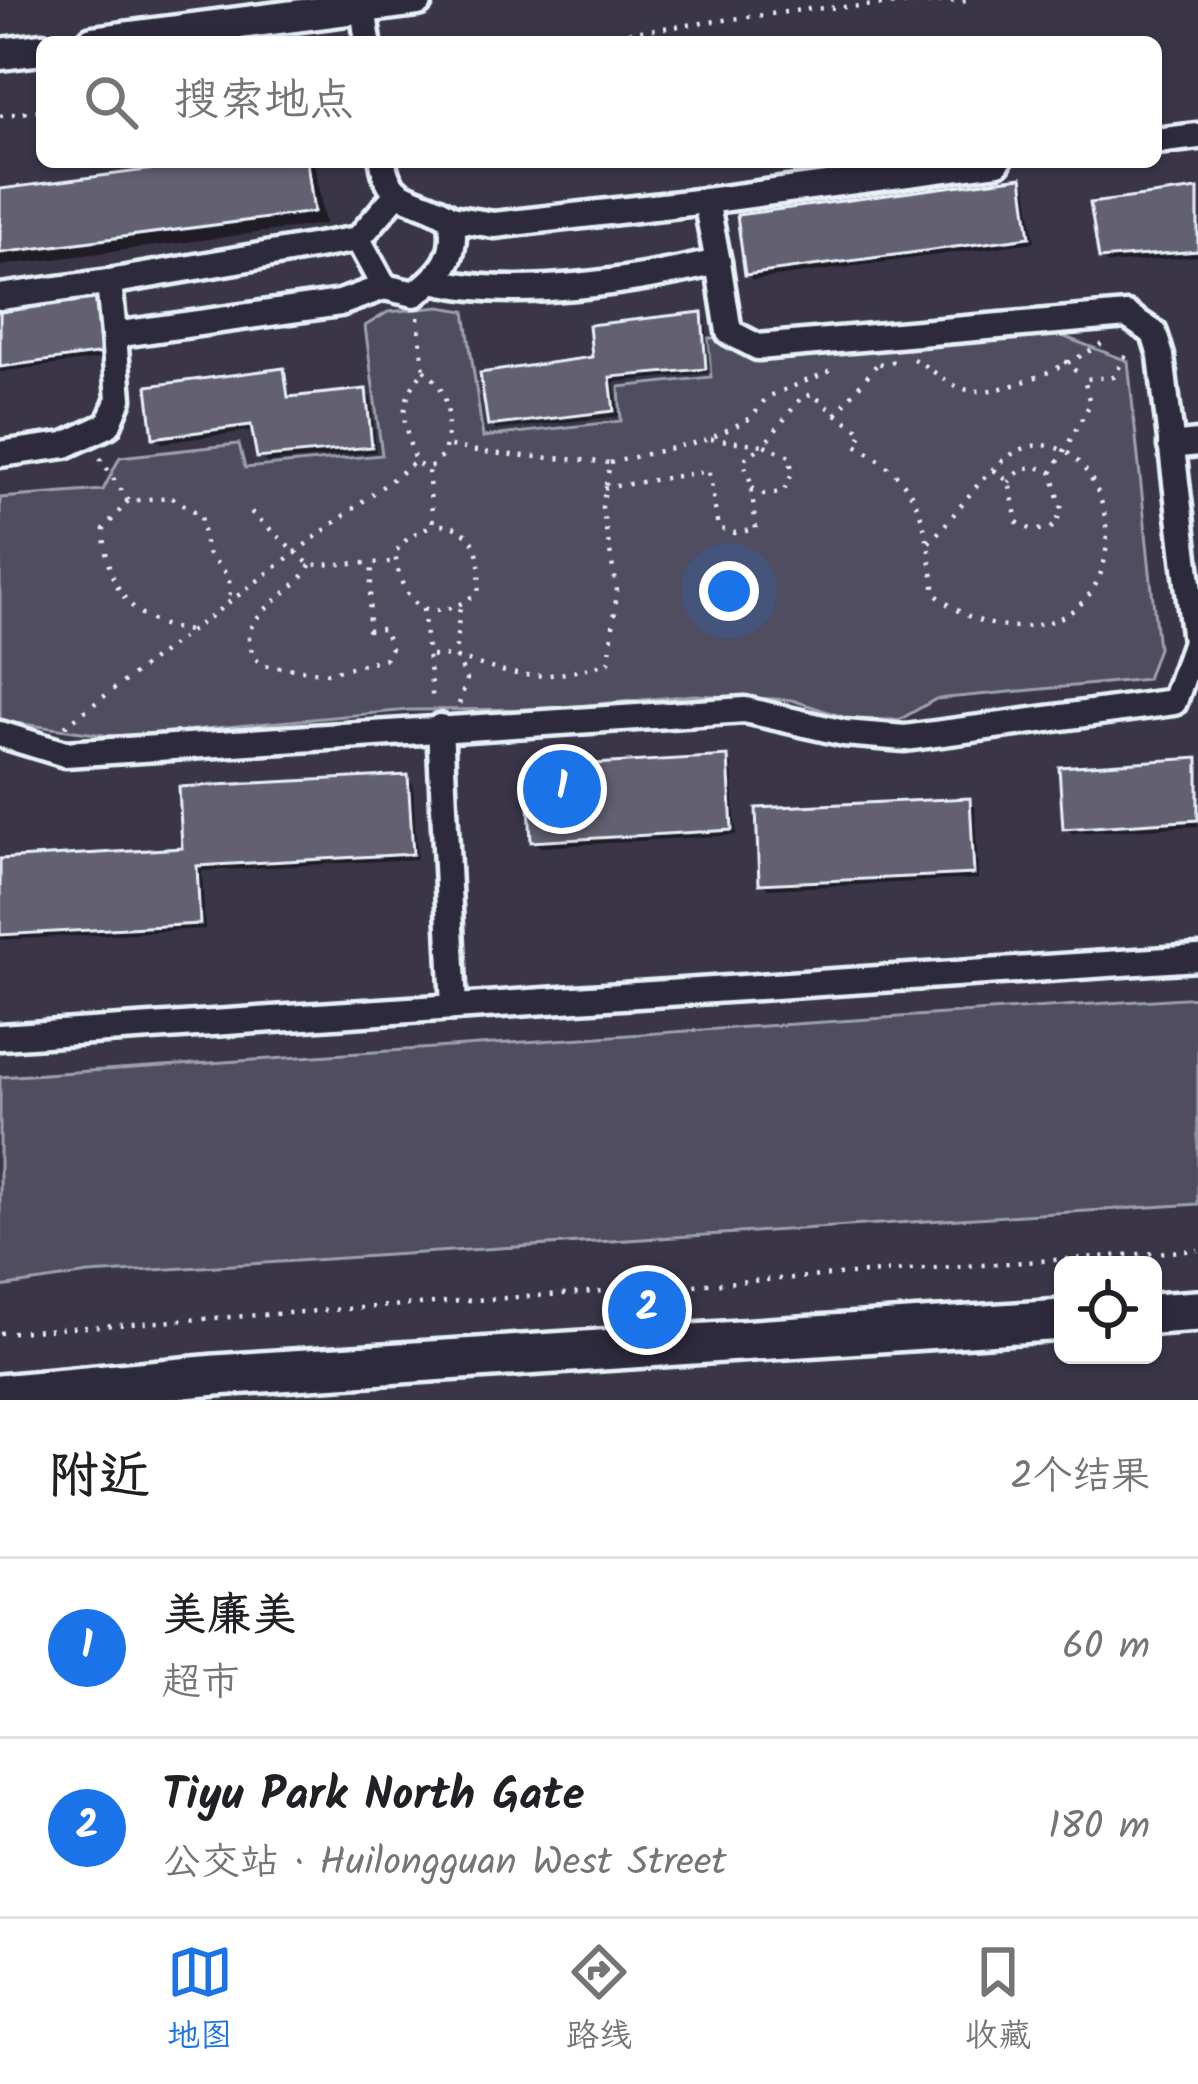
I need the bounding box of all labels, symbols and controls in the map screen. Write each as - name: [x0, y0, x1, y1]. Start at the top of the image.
- search box: [36, 36, 1162, 168]
- text: 搜索地点: [174, 66, 354, 138]
- icon: search: [78, 69, 144, 135]
- your location: [699, 561, 759, 621]
- pin: 1: [523, 744, 601, 834]
- map controls: [1054, 1256, 1162, 1364]
- button: locate: [1054, 1256, 1162, 1364]
- pin: 2: [608, 1265, 686, 1355]
- text: 附近: [48, 1438, 150, 1519]
- text: 2个结果: [1010, 1447, 1150, 1509]
- text: 美廉美: [162, 1581, 297, 1653]
- text: 1: [81, 1617, 93, 1679]
- text: 60 m: [1062, 1617, 1150, 1679]
- text: 超市: [162, 1653, 240, 1715]
- text: Tiyu Park North Gate: [162, 1761, 584, 1833]
- text: 2: [76, 1797, 98, 1859]
- text: 180 m: [1048, 1797, 1150, 1859]
- text: 公交站 · Huilongguan West Street: [162, 1833, 727, 1895]
- tab: 地图: [167, 1939, 233, 2064]
- tab: 路线: [566, 1939, 632, 2064]
- tab: 收藏: [965, 1939, 1031, 2064]

